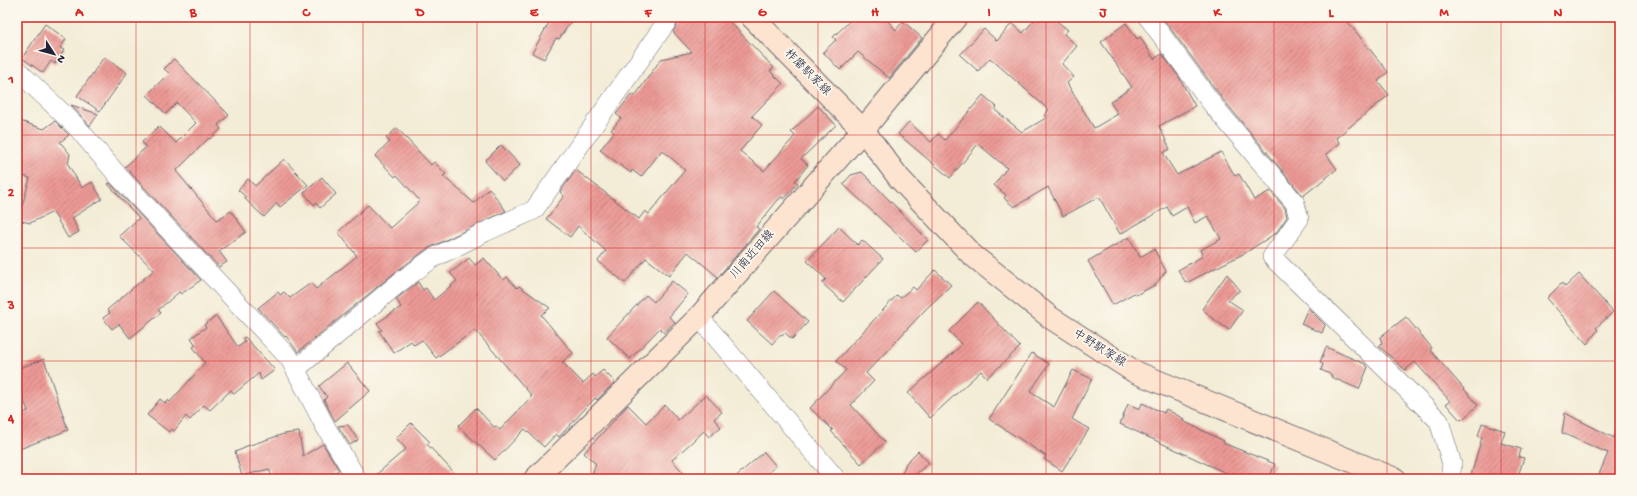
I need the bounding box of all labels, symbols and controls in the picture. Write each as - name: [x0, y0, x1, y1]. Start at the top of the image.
- text: A: [74, 6, 84, 21]
- text: B: [189, 6, 198, 21]
- text: C: [301, 6, 311, 21]
- text: D: [415, 6, 425, 21]
- text: E: [530, 6, 539, 21]
- text: F: [644, 6, 653, 21]
- text: G: [758, 6, 767, 21]
- text: H: [871, 6, 879, 21]
- text: I: [987, 6, 991, 21]
- text: J: [1099, 6, 1108, 21]
- text: K: [1212, 6, 1222, 21]
- text: L: [1329, 6, 1335, 21]
- text: M: [1439, 6, 1449, 21]
- text: N: [1554, 6, 1563, 21]
- north arrow: [34, 34, 74, 74]
- street label: 柞磨駅家線: [781, 46, 834, 99]
- text: N: [54, 52, 67, 65]
- text: 1: [7, 73, 14, 88]
- text: 2: [8, 186, 15, 201]
- street label: 川南近田線: [727, 227, 778, 282]
- text: 3: [7, 299, 15, 314]
- street label: 中野駅家線: [1070, 326, 1129, 371]
- text: 4: [7, 412, 15, 427]

